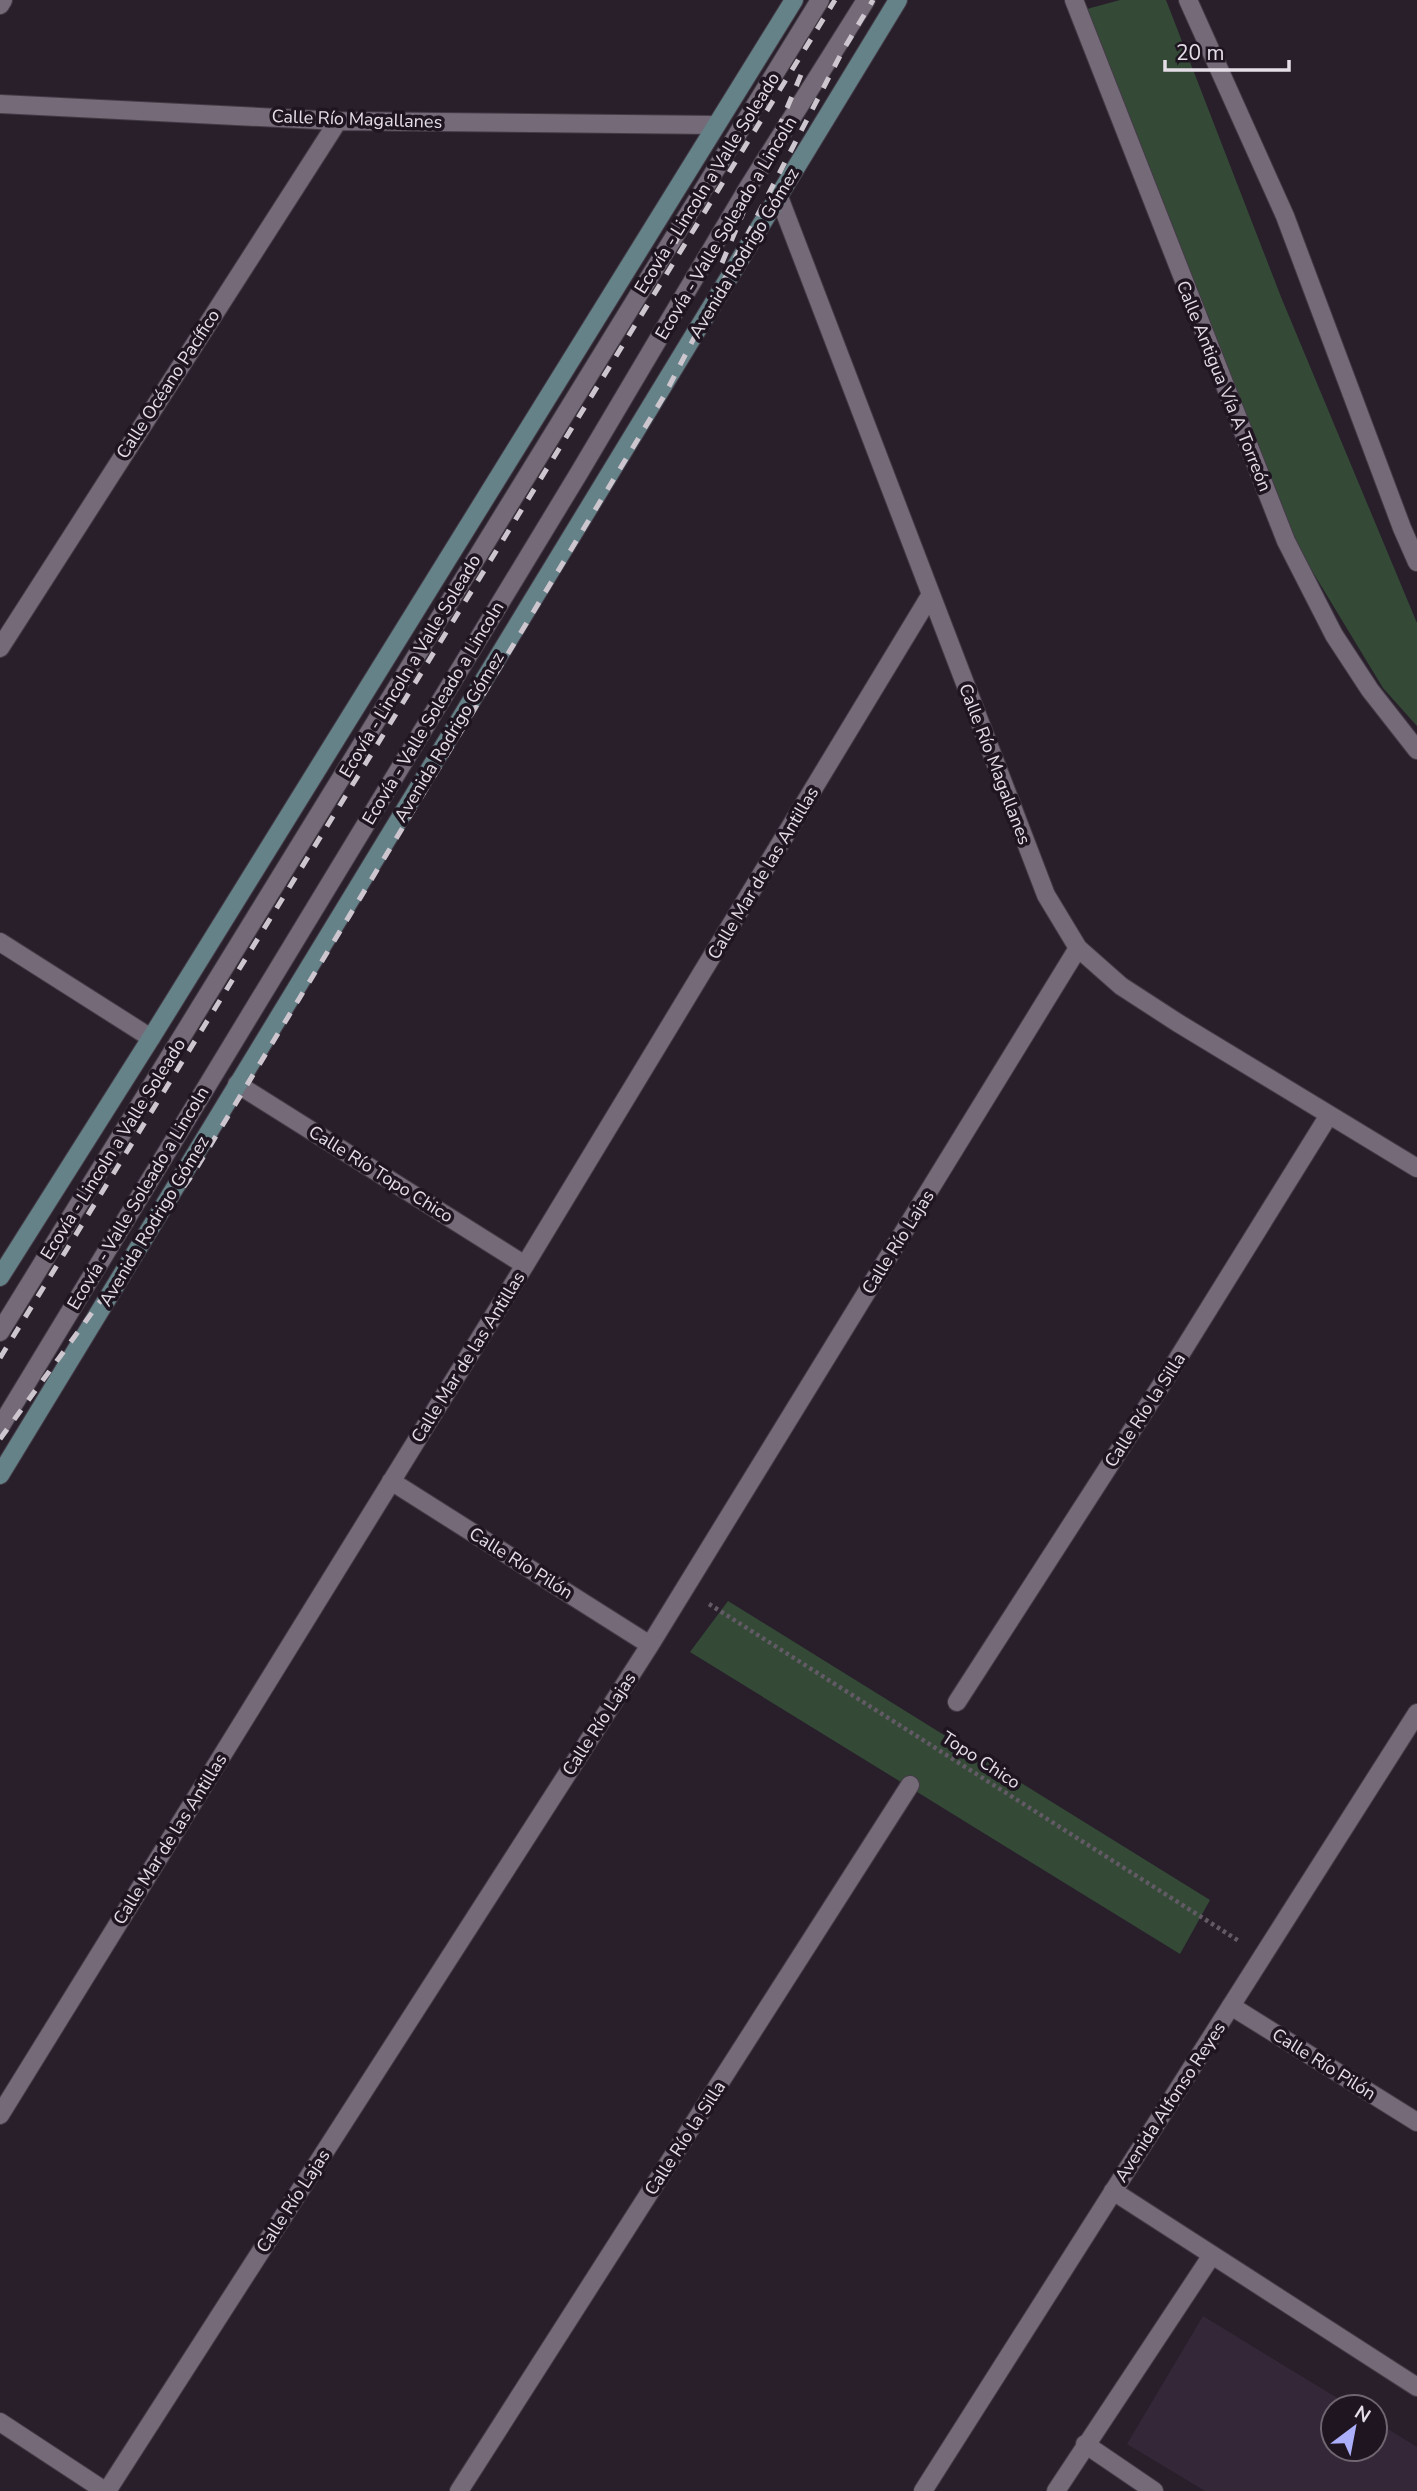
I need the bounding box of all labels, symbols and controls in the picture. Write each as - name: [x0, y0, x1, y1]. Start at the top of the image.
- scale bar: [1165, 28, 1289, 72]
- text: 20 m: [1176, 39, 1225, 67]
- street label: Ecovía - Lincoln a Valle Soleado: [629, 68, 785, 298]
- street label: Calle Río Magallanes: [271, 104, 443, 134]
- street label: Ecovía - Valle Soleado a Lincoln: [650, 112, 802, 344]
- street label: Avenida Rodrigo Gómez: [684, 163, 804, 343]
- street label: Calle Antigua Vía A Torreón: [1171, 277, 1277, 495]
- street label: Calle Océano Pacífico: [111, 305, 225, 463]
- street label: Ecovía - Lincoln a Valle Soleado: [334, 550, 486, 782]
- street label: Ecovía - Valle Soleado a Lincoln: [357, 597, 509, 829]
- street label: Avenida Rodrigo Gómez: [389, 647, 509, 827]
- street label: Calle Río Magallanes: [953, 680, 1037, 848]
- street label: Calle Mar de las Antillas: [702, 782, 824, 964]
- street label: Ecovía - Lincoln a Valle Soleado: [35, 1034, 191, 1264]
- street label: Ecovía - Valle Soleado a Lincoln: [62, 1082, 214, 1314]
- street label: Calle Río Topo Chico: [304, 1120, 458, 1228]
- street label: Avenida Rodrigo Gómez: [94, 1131, 214, 1311]
- street label: Calle Río Lajas: [856, 1185, 940, 1299]
- street label: Calle Mar de las Antillas: [405, 1267, 531, 1447]
- street label: Calle Río la Silla: [1099, 1348, 1191, 1472]
- street label: Calle Río Pilón: [465, 1522, 577, 1604]
- street label: Calle Río Lajas: [557, 1668, 641, 1780]
- street label: Topo Chico: [937, 1726, 1025, 1794]
- street label: Calle Mar de las Antillas: [107, 1749, 233, 1929]
- street label: Avenida Alfonso Reyes: [1109, 2017, 1231, 2187]
- street label: Calle Río Pilón: [1268, 2023, 1380, 2105]
- street label: Calle Río la Silla: [639, 2076, 731, 2200]
- street label: Calle Río Lajas: [251, 2145, 335, 2257]
- north arrow: [1319, 2393, 1389, 2463]
- text: N: [1350, 2400, 1375, 2429]

